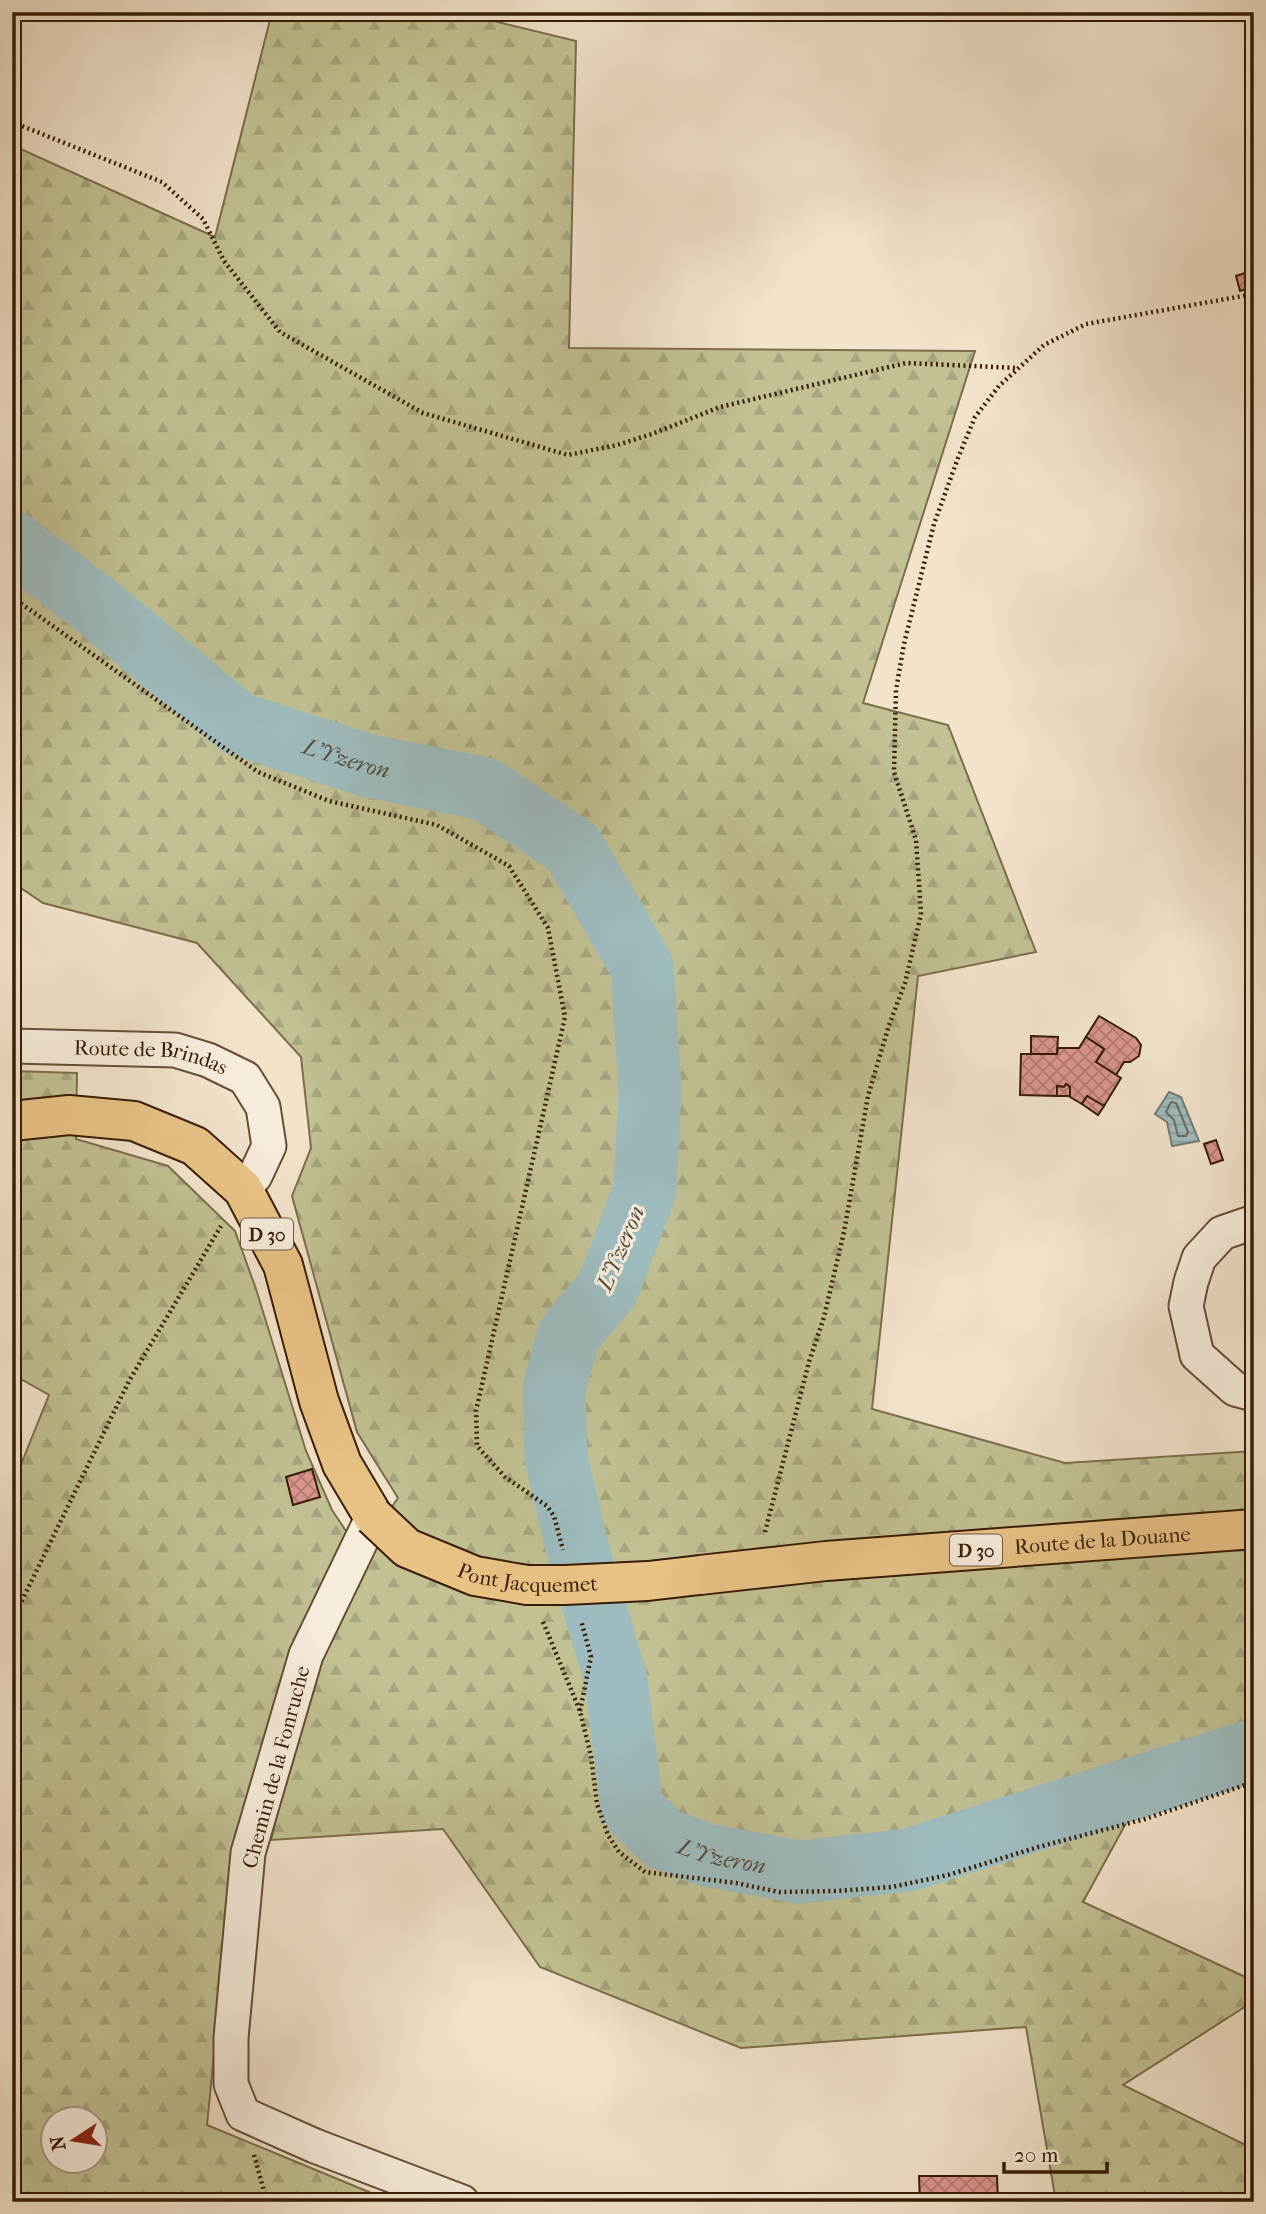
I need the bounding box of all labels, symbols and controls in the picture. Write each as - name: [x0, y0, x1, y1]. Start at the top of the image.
- water label: L'Yzeron: [298, 732, 392, 784]
- street label: Route de Brindas: [74, 1036, 232, 1080]
- water label: L'Yzeron: [590, 1202, 650, 1296]
- road number: D 30: [241, 1218, 293, 1250]
- street label: Route de la Douane: [1013, 1522, 1191, 1559]
- road number: D 30: [950, 1534, 1002, 1566]
- street label: Pont Jacquemet: [454, 1558, 599, 1597]
- street label: Chemin de la Fonruche: [237, 1663, 315, 1871]
- water label: L'Yzeron: [672, 1832, 768, 1880]
- north arrow: [38, 2106, 108, 2176]
- scale bar: [1004, 2130, 1107, 2174]
- text: N: [46, 2133, 71, 2153]
- text: 20 m: [1014, 2143, 1059, 2167]

